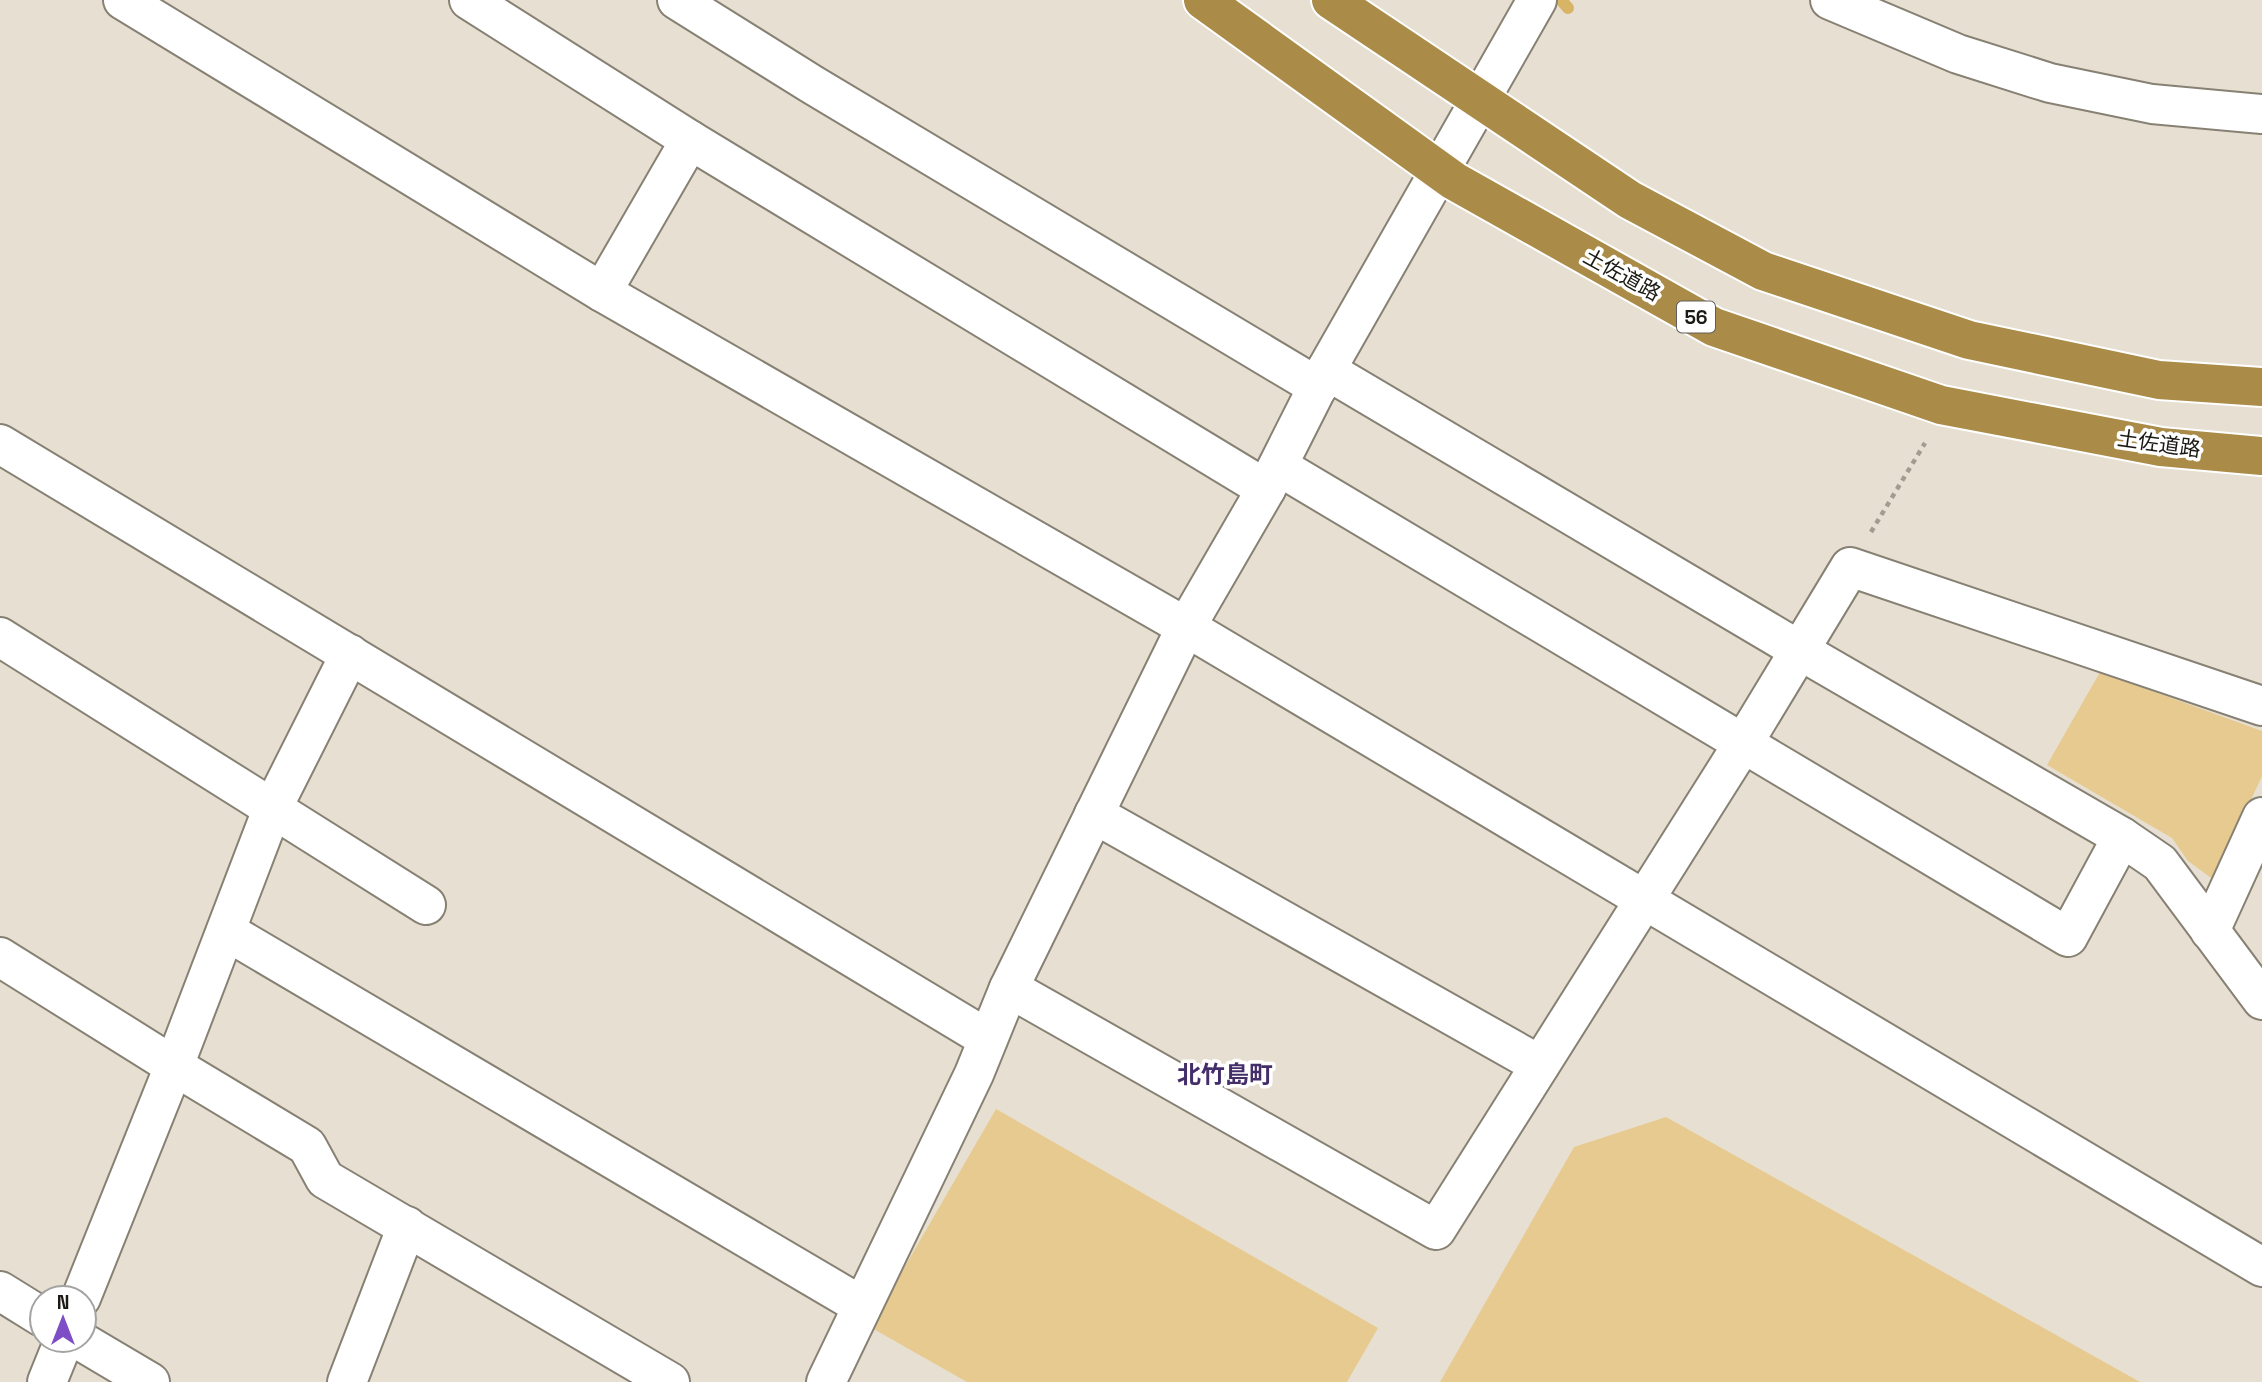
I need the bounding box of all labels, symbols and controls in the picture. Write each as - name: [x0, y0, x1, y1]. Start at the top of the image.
- street label: 土佐道路: [1579, 242, 1666, 307]
- road number: 56: [1677, 302, 1715, 332]
- street label: 土佐道路: [2116, 424, 2203, 463]
- district label: 北竹島町: [1177, 1059, 1273, 1090]
- north arrow: [28, 1284, 98, 1354]
- text: N: [57, 1290, 69, 1315]

